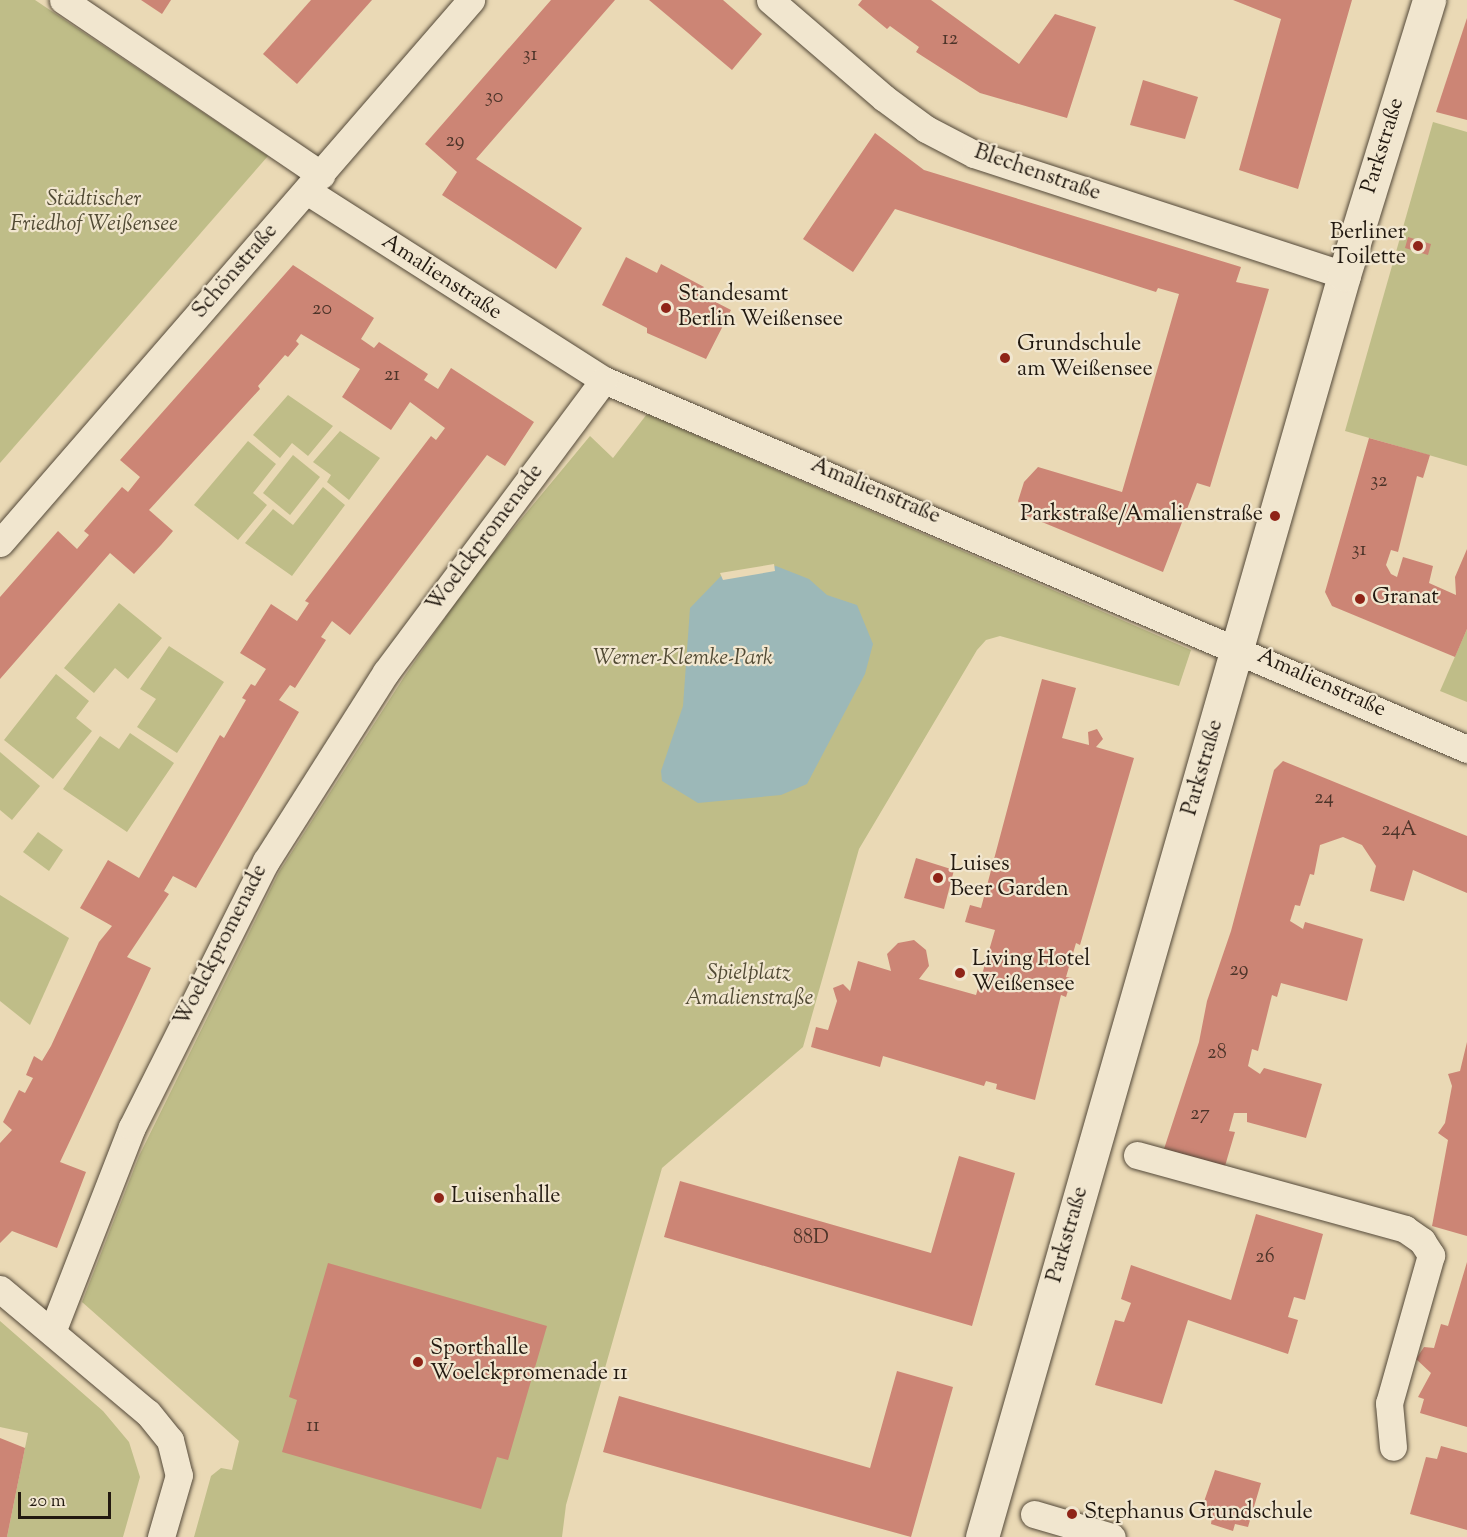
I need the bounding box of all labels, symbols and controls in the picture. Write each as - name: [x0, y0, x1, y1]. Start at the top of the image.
- house number: 12: [942, 27, 958, 51]
- house number: 31: [523, 43, 537, 67]
- house number: 30: [485, 85, 503, 109]
- street label: Parkstraße: [1357, 95, 1411, 197]
- house number: 29: [445, 129, 465, 153]
- street label: Blechenstraße: [970, 140, 1104, 208]
- park label: Städtischer Friedhof Weißensee: [10, 187, 178, 238]
- street label: Schönstraße: [188, 219, 284, 325]
- place label: Berliner Toilette: [1330, 220, 1406, 272]
- street label: Amalienstraße: [376, 229, 506, 327]
- marker: Berliner Toilette: [1411, 239, 1425, 253]
- place label: Standesamt Berlin Weißensee: [678, 282, 843, 334]
- house number: 20: [312, 297, 332, 321]
- marker: Standesamt Berlin Weißensee: [659, 301, 673, 315]
- place label: Grundschule am Weißensee: [1017, 332, 1153, 384]
- marker: Grundschule am Weißensee: [998, 351, 1012, 365]
- house number: 21: [384, 363, 400, 387]
- street label: Amalienstraße: [806, 453, 944, 531]
- street label: Woelckpromenade: [422, 460, 550, 618]
- house number: 32: [1370, 469, 1388, 493]
- place label: Parkstraße/Amalienstraße: [1020, 503, 1263, 529]
- marker: Parkstraße/Amalienstraße: [1268, 509, 1282, 523]
- house number: 31: [1352, 538, 1366, 562]
- place label: Granat: [1372, 586, 1439, 612]
- marker: Granat: [1353, 592, 1367, 606]
- street label: Amalienstraße: [1253, 644, 1389, 724]
- park label: Werner-Klemke-Park: [593, 647, 773, 673]
- street label: Parkstraße: [1178, 717, 1230, 819]
- house number: 24: [1314, 786, 1334, 810]
- house number: 24A: [1381, 818, 1417, 842]
- place label: Luises Beer Garden: [950, 852, 1069, 903]
- street label: Woelckpromenade: [170, 861, 274, 1031]
- marker: Luises Beer Garden: [931, 871, 945, 885]
- place label: Living Hotel Weißensee: [972, 947, 1090, 998]
- house number: 29: [1229, 958, 1249, 982]
- park label: Spielplatz Amalienstraße: [685, 961, 813, 1012]
- marker: Living Hotel Weißensee: [953, 966, 967, 980]
- house number: 28: [1207, 1041, 1227, 1065]
- house number: 27: [1190, 1102, 1210, 1126]
- street label: Parkstraße: [1043, 1184, 1095, 1286]
- place label: Luisenhalle: [451, 1185, 560, 1211]
- marker: Luisenhalle: [432, 1191, 446, 1205]
- house number: 88D: [793, 1226, 829, 1250]
- house number: 26: [1255, 1245, 1275, 1269]
- place label: Sporthalle Woelckpromenade 11: [430, 1336, 628, 1388]
- marker: Sporthalle Woelckpromenade 11: [411, 1355, 425, 1369]
- house number: 11: [306, 1414, 320, 1438]
- scale bar: [21, 1480, 114, 1518]
- text: 20 m: [29, 1489, 66, 1515]
- place label: Stephanus Grundschule: [1084, 1501, 1313, 1527]
- marker: Stephanus Grundschule: [1065, 1507, 1079, 1521]

